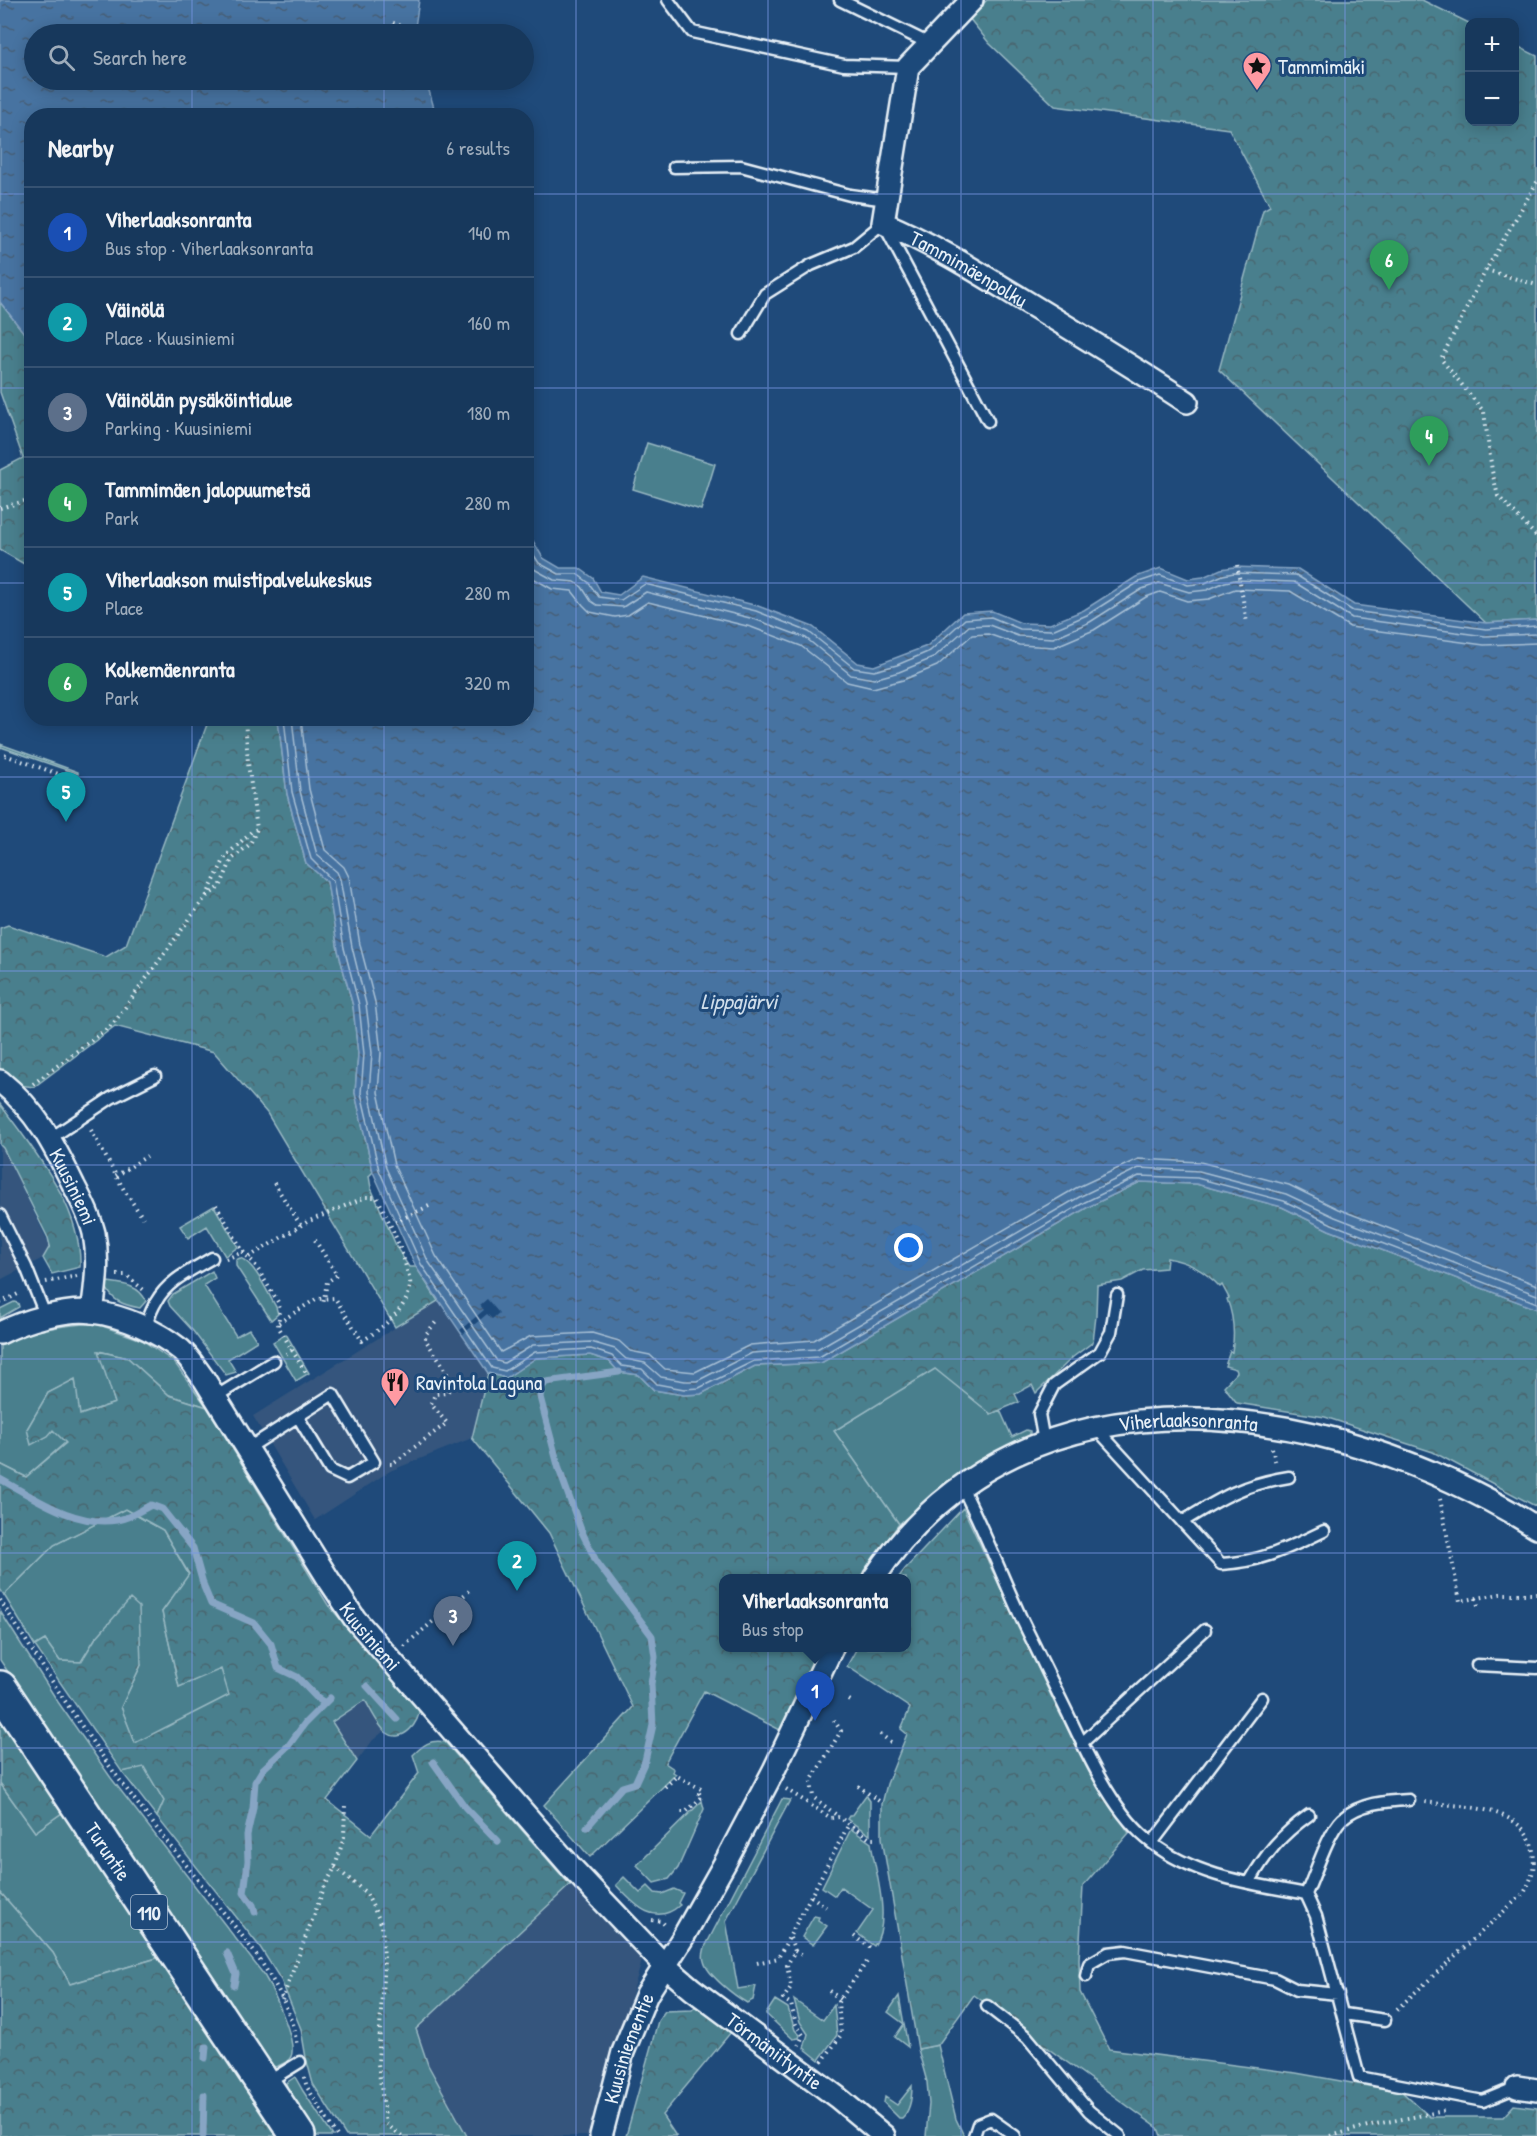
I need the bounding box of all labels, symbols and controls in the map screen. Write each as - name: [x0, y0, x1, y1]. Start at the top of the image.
- map controls: [1465, 18, 1519, 126]
- button: +: [1465, 18, 1519, 72]
- search box: [24, 24, 534, 90]
- icon: search: [45, 41, 78, 74]
- text: Search here: [93, 42, 187, 72]
- place icon: Tammimäki: [1241, 50, 1273, 92]
- place label: Tammimäki: [1278, 52, 1365, 81]
- button: −: [1465, 72, 1519, 126]
- text: Nearby: [48, 130, 114, 165]
- text: 6 results: [446, 134, 510, 161]
- text: Viherlaaksonranta: [105, 204, 252, 234]
- text: 1: [64, 219, 71, 246]
- text: 140 m: [468, 219, 510, 246]
- street label: Tammimäenpolku: [905, 223, 1034, 314]
- text: Bus stop · Viherlaaksonranta: [105, 234, 313, 261]
- pin: 6: [1370, 240, 1408, 290]
- text: Väinölä: [105, 294, 164, 324]
- text: 2: [63, 309, 72, 336]
- text: 160 m: [468, 309, 510, 336]
- text: Place · Kuusiniemi: [105, 324, 235, 351]
- text: Väinölän pysäköintialue: [105, 384, 292, 414]
- text: 3: [63, 399, 72, 426]
- text: 180 m: [467, 399, 510, 426]
- text: Parking · Kuusiniemi: [105, 414, 252, 441]
- pin: 4: [1410, 416, 1448, 466]
- text: Tammimäen jalopuumetsä: [105, 474, 310, 504]
- text: 4: [64, 489, 71, 516]
- text: 280 m: [465, 489, 510, 516]
- text: Park: [105, 504, 138, 531]
- text: Viherlaakson muistipalvelukeskus: [105, 564, 372, 594]
- text: 5: [63, 579, 72, 606]
- text: 280 m: [465, 579, 510, 606]
- text: Place: [105, 594, 144, 621]
- text: Kolkemäenranta: [105, 654, 235, 684]
- text: 6: [64, 669, 71, 696]
- text: 320 m: [465, 669, 510, 696]
- text: Park: [105, 684, 138, 711]
- pin: 5: [46, 772, 86, 822]
- water label: Lippajärvi: [701, 986, 779, 1016]
- street label: Kuusiniemi: [43, 1143, 105, 1229]
- your location: [894, 1233, 923, 1262]
- restaurant icon: Ravintola Laguna: [379, 1366, 411, 1408]
- place label: Ravintola Laguna: [416, 1368, 542, 1397]
- street label: Viherlaaksonranta: [1116, 1404, 1260, 1438]
- pin: 2: [498, 1542, 536, 1591]
- popup: [719, 1574, 911, 1652]
- text: Viherlaaksonranta: [742, 1585, 888, 1615]
- street label: Kuusiniemi: [333, 1596, 408, 1677]
- pin: 3: [434, 1596, 472, 1646]
- text: Bus stop: [742, 1615, 803, 1642]
- pin: 1: [796, 1672, 834, 1721]
- street label: Turuntie: [79, 1816, 139, 1886]
- road number: 110: [131, 1895, 167, 1929]
- street label: Kuusiniementie: [596, 1988, 660, 2107]
- street label: Törmäniityntie: [720, 2005, 829, 2096]

